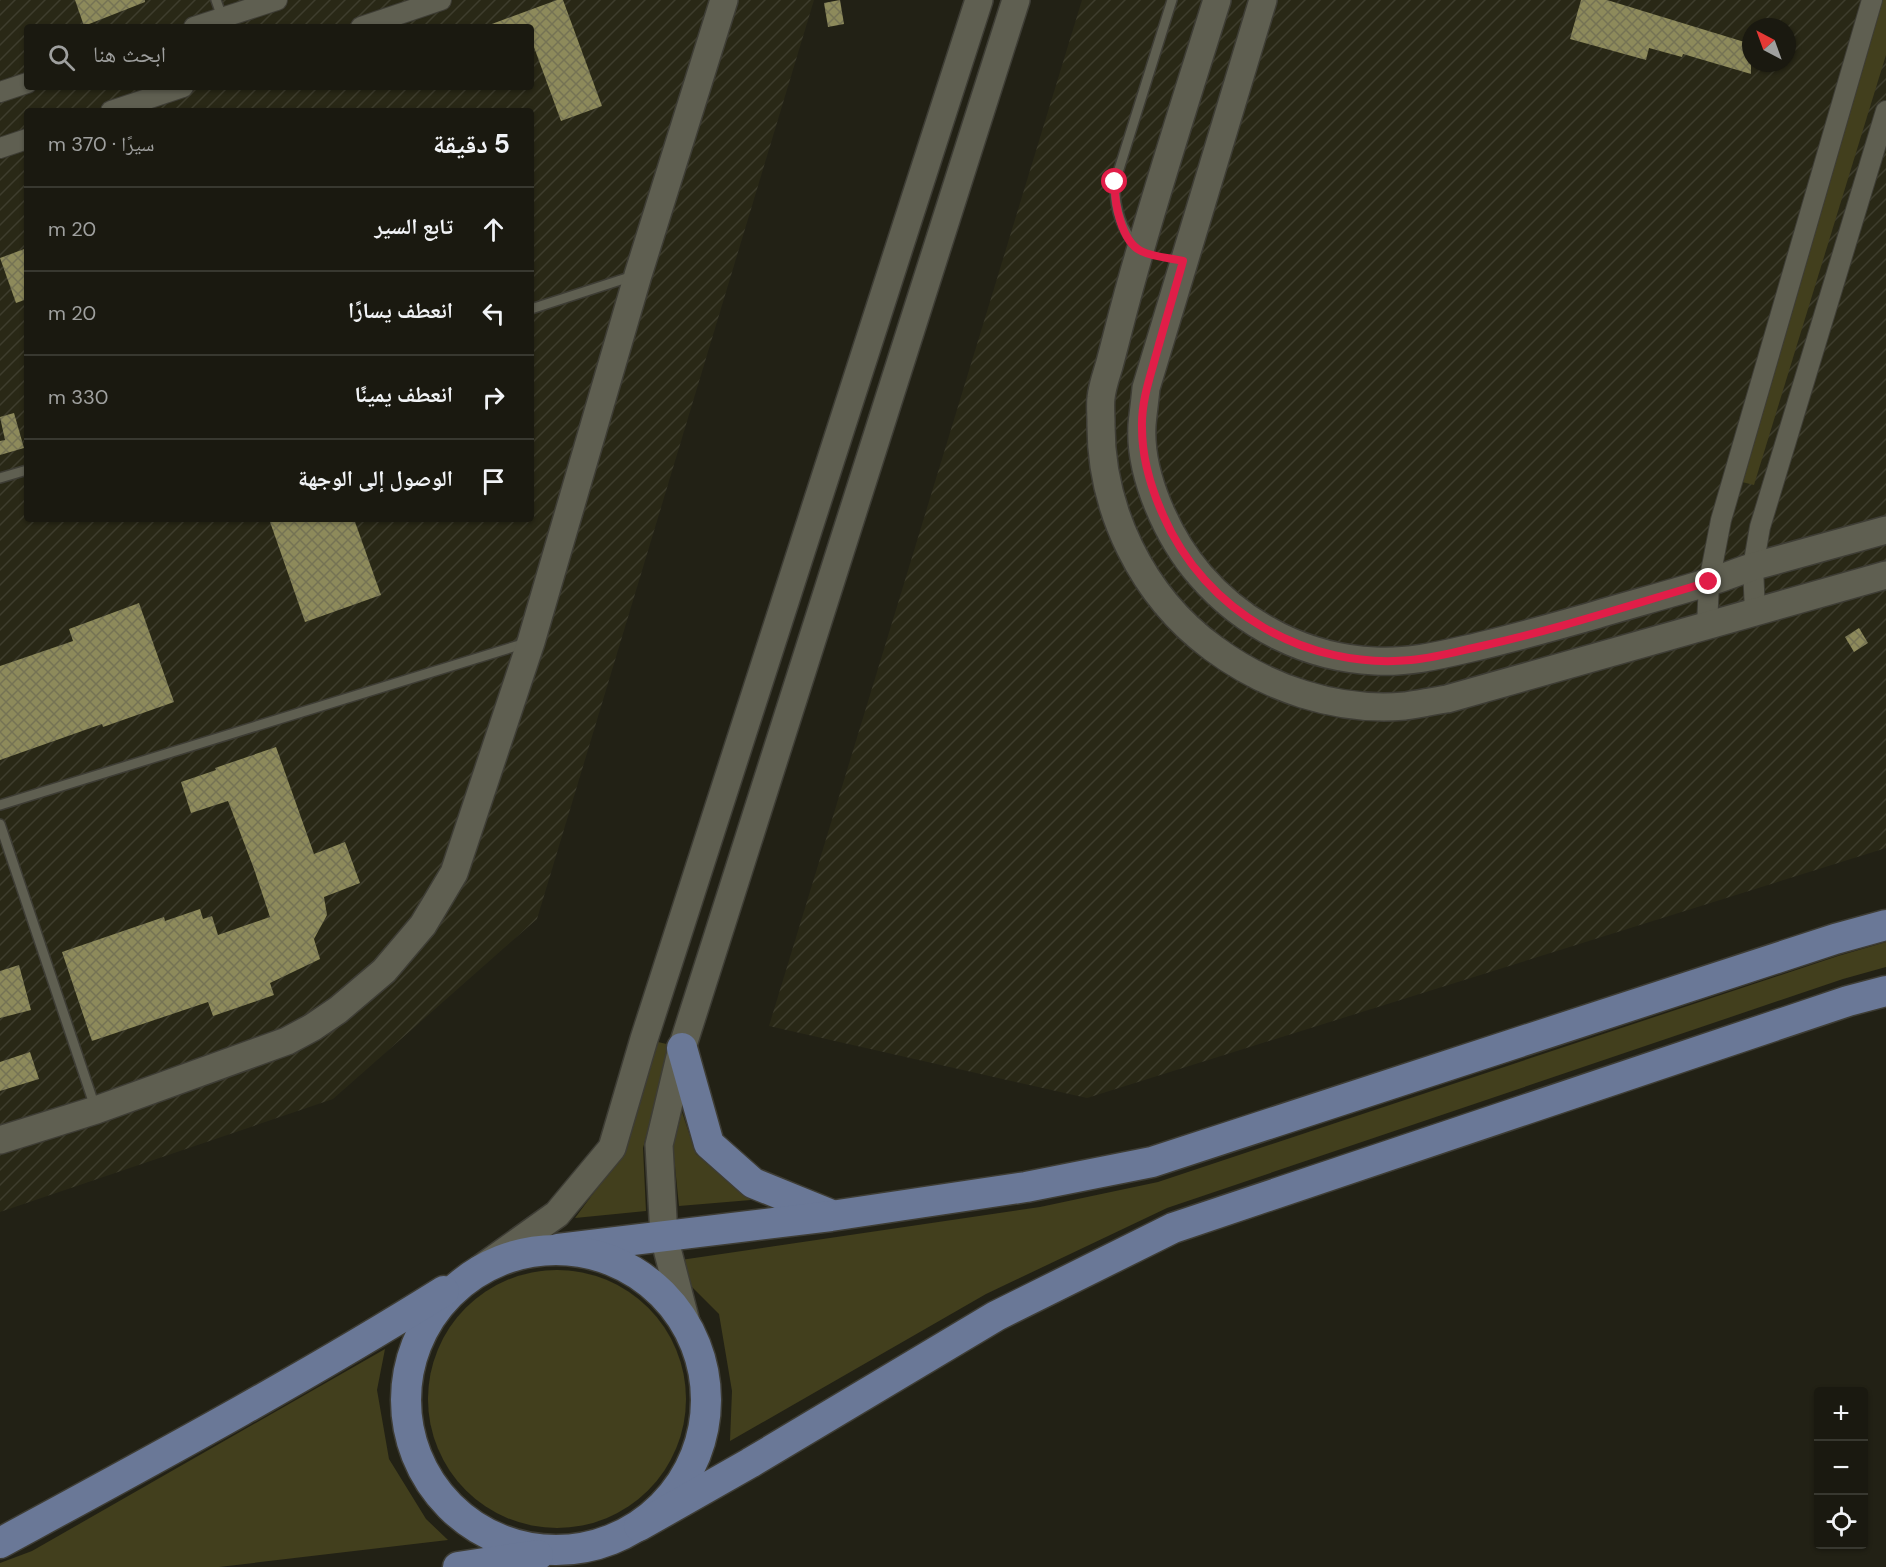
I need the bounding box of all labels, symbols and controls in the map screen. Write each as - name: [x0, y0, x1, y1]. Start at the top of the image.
- north arrow: [1742, 18, 1796, 72]
- search box: [24, 24, 534, 90]
- text: ابحث هنا: [93, 40, 166, 69]
- icon: search: [45, 41, 78, 74]
- text: 5 دقيقة: [433, 127, 510, 161]
- text: سيرًا · 370 m: [48, 131, 155, 157]
- route start: [1101, 168, 1127, 194]
- text: تابع السير: [374, 212, 453, 241]
- icon: ahead: [477, 213, 510, 246]
- text: 20 m: [48, 216, 96, 242]
- text: انعطف يسارًا: [348, 296, 453, 325]
- icon: left: [477, 297, 510, 330]
- text: 20 m: [48, 300, 96, 326]
- text: انعطف يمينًا: [355, 380, 453, 409]
- icon: right: [477, 381, 510, 414]
- text: 330 m: [48, 384, 108, 410]
- text: الوصول إلى الوجهة: [298, 464, 453, 493]
- icon: arrive: [477, 465, 510, 498]
- route end: [1695, 568, 1721, 594]
- map controls: [1814, 1387, 1868, 1549]
- button: +: [1814, 1387, 1868, 1441]
- button: −: [1814, 1441, 1868, 1495]
- button: locate: [1814, 1495, 1868, 1549]

